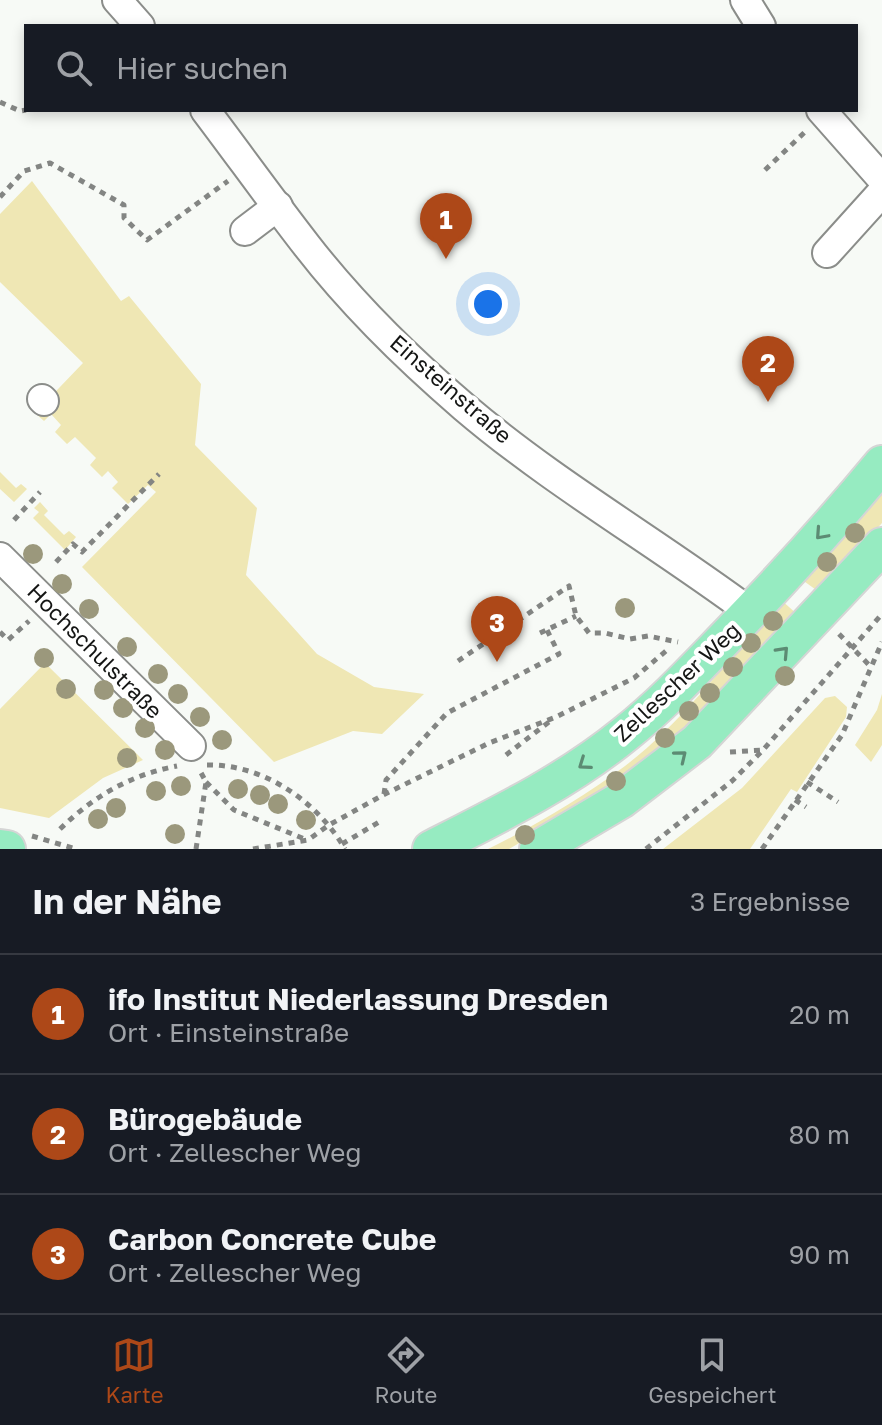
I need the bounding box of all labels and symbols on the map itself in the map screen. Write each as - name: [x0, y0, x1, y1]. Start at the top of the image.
- pin: 1: [420, 193, 472, 259]
- your location: [468, 284, 508, 324]
- street label: Einsteinstraße: [385, 328, 518, 449]
- pin: 2: [742, 336, 794, 402]
- one-way arrow: [816, 524, 831, 539]
- street label: Hochschulstraße: [22, 578, 168, 724]
- pin: 3: [471, 596, 523, 662]
- street label: Zellescher Weg: [608, 616, 745, 747]
- one-way arrow: [774, 647, 789, 661]
- one-way arrow: [672, 751, 686, 766]
- one-way arrow: [578, 754, 592, 769]

